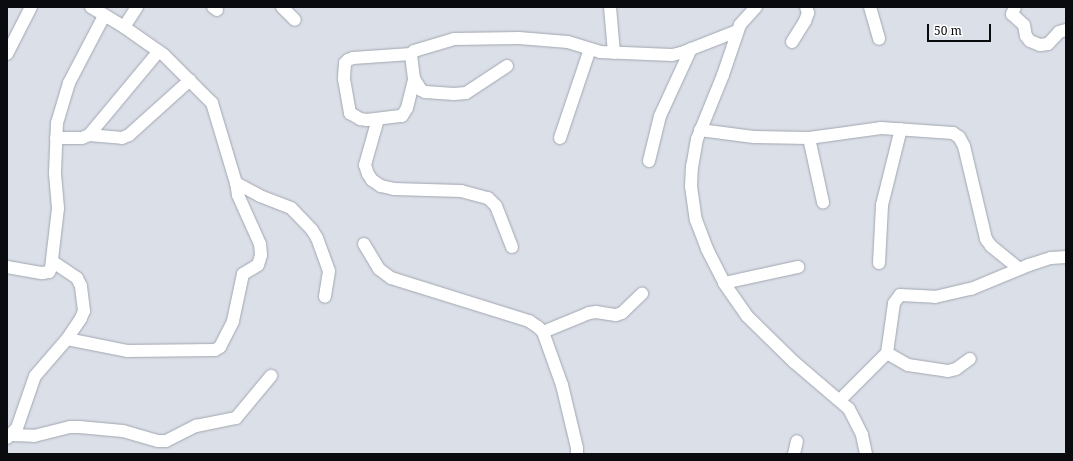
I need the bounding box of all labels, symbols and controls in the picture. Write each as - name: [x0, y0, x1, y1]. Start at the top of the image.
- scale bar: [929, 16, 993, 42]
- text: 50 m: [934, 22, 962, 39]

